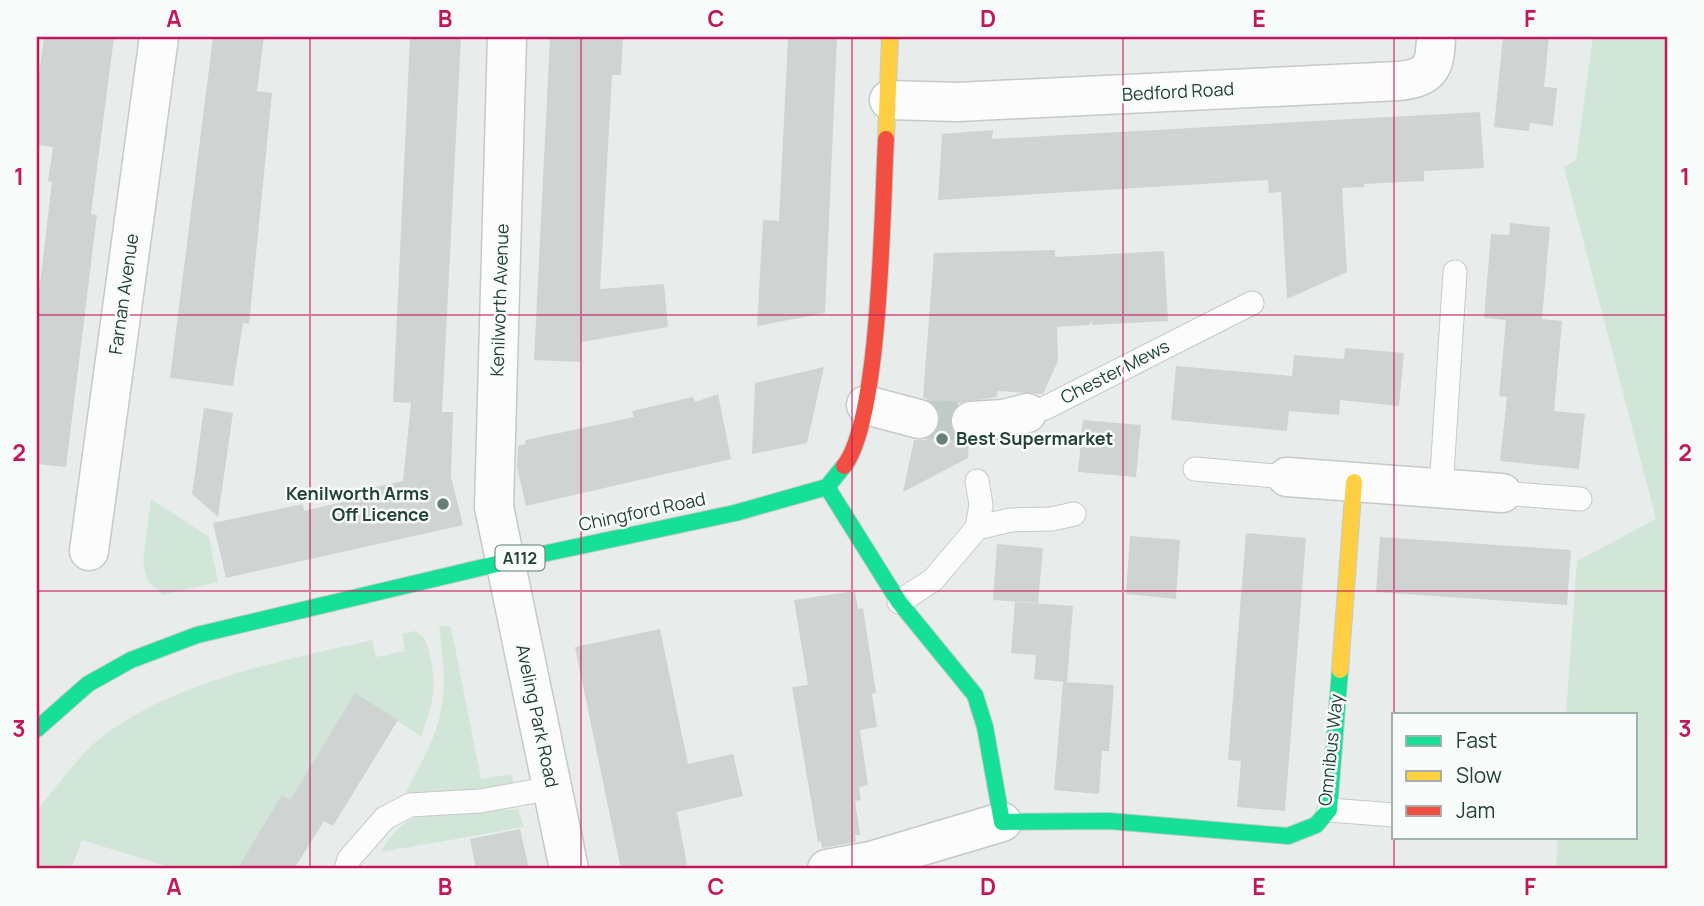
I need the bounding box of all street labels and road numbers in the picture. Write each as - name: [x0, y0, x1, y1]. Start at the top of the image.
- street label: Bedford Road: [1121, 76, 1235, 106]
- street label: Kenilworth Avenue: [484, 223, 514, 377]
- street label: Farnan Avenue: [103, 232, 143, 356]
- street label: Chester Mews: [1056, 333, 1173, 409]
- street label: Chingford Road: [576, 486, 707, 536]
- road number: A112: [496, 545, 544, 570]
- street label: Aveling Park Road: [511, 642, 565, 789]
- street label: Omnibus Way: [1312, 692, 1348, 807]

